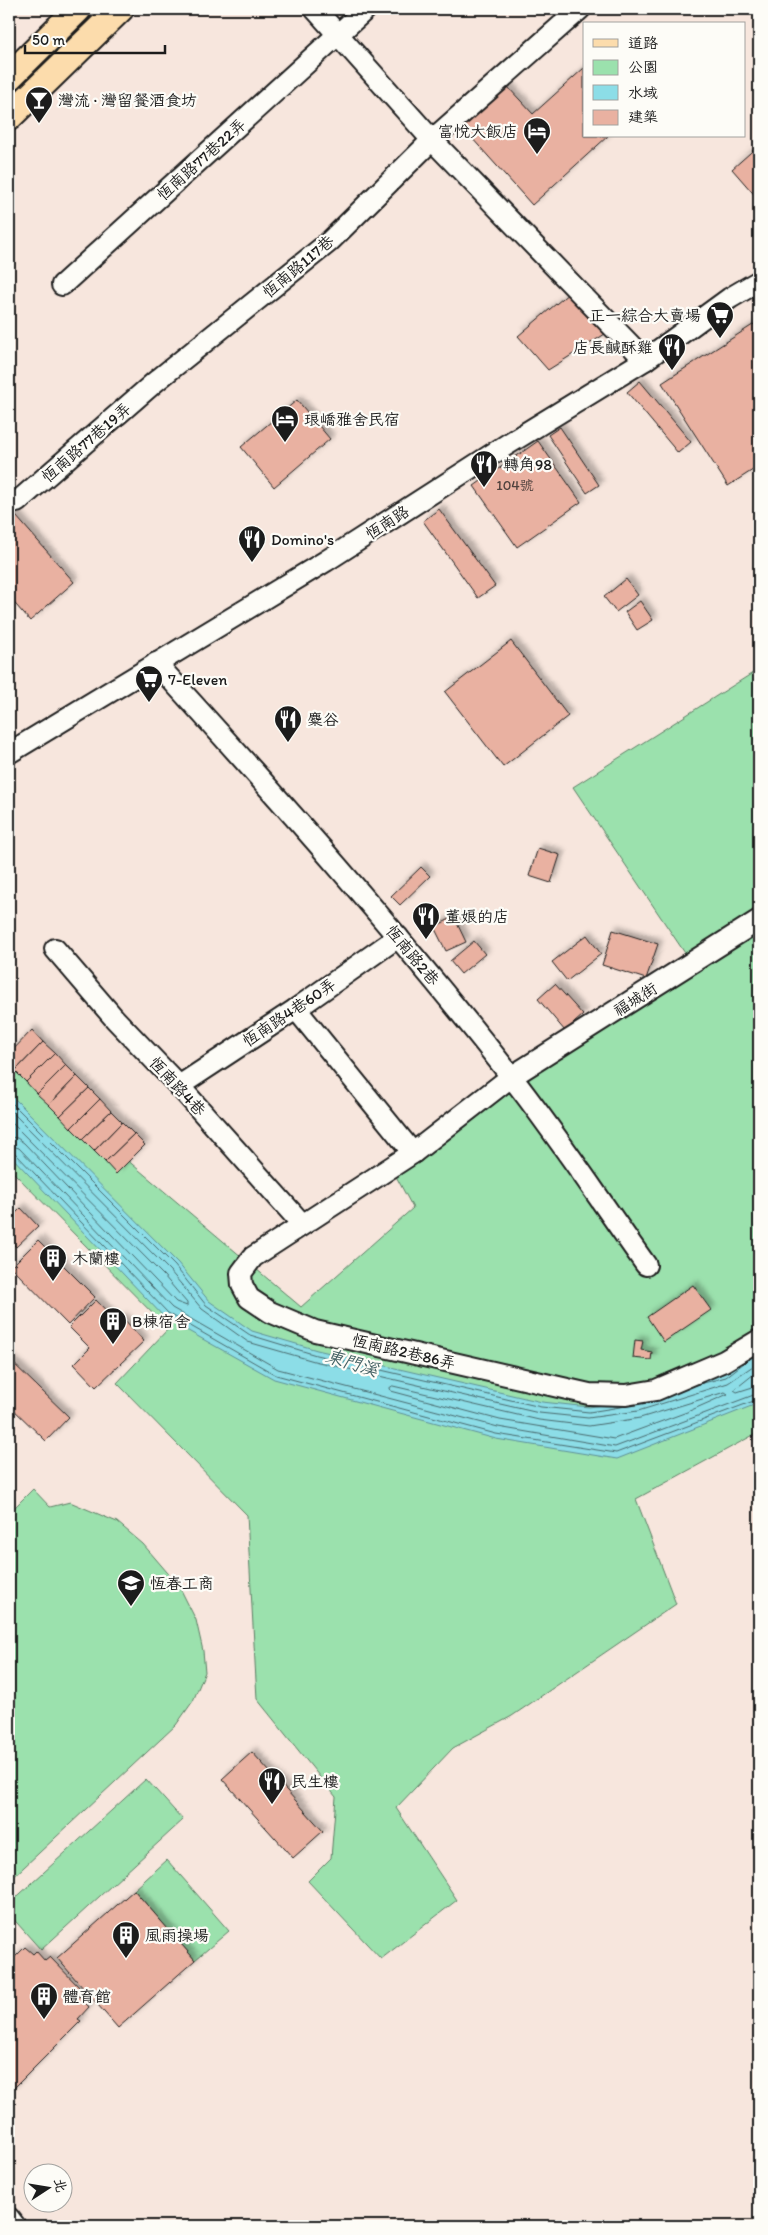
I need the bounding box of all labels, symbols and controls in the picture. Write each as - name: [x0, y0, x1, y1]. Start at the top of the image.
- scale bar: [25, 22, 165, 54]
- legend: [583, 22, 746, 138]
- text: 50 m: [32, 31, 65, 49]
- text: 道路: [628, 34, 658, 52]
- text: 公園: [628, 58, 658, 76]
- text: 水域: [628, 84, 658, 102]
- bar icon: 灣流 · 灣留餐酒食坊: [24, 85, 54, 124]
- place label: 灣流 · 灣留餐酒食坊: [58, 91, 197, 110]
- text: 建築: [628, 108, 658, 126]
- street label: 恆南路77巷22弄: [153, 115, 250, 204]
- hotel icon: 富悅大飯店: [522, 116, 552, 155]
- place label: 富悅大飯店: [438, 122, 518, 141]
- street label: 恆南路117巷: [259, 231, 338, 302]
- supermarket icon: 正一綜合大賣場: [705, 300, 735, 339]
- place label: 正一綜合大賣場: [589, 306, 701, 325]
- restaurant icon: 店長鹹酥雞: [657, 332, 687, 371]
- place label: 店長鹹酥雞: [573, 338, 653, 357]
- street label: 恆南路77巷19弄: [38, 399, 135, 486]
- hotel icon: 琅嶠雅舍民宿: [270, 404, 300, 443]
- place label: 琅嶠雅舍民宿: [304, 410, 400, 429]
- restaurant icon: 轉角98: [469, 449, 499, 488]
- place label: 轉角98: [503, 455, 552, 474]
- house number: 104號: [496, 477, 534, 494]
- street label: 恆南路: [362, 501, 413, 543]
- restaurant icon: Domino's: [237, 524, 267, 563]
- place label: Domino's: [271, 530, 334, 549]
- supermarket icon: 7-Eleven: [134, 664, 164, 703]
- place label: 7-Eleven: [168, 670, 227, 689]
- restaurant icon: 麋谷: [273, 704, 303, 743]
- place label: 麋谷: [307, 710, 339, 729]
- restaurant icon: 董娘的店: [411, 901, 441, 940]
- place label: 董娘的店: [445, 907, 509, 926]
- street label: 恆南路2巷: [382, 921, 443, 989]
- street label: 恆南路4巷60弄: [239, 974, 339, 1050]
- street label: 福城街: [610, 979, 661, 1020]
- street label: 恆南路4巷: [146, 1053, 210, 1120]
- building icon: 木蘭樓: [38, 1243, 68, 1282]
- place label: 木蘭樓: [72, 1249, 120, 1268]
- building icon: B棟宿舍: [98, 1306, 128, 1345]
- place label: B棟宿舍: [132, 1312, 190, 1331]
- street label: 恆南路2巷86弄: [350, 1330, 457, 1373]
- water label: 東門溪: [323, 1345, 382, 1382]
- school or university icon: 恆春工商: [116, 1568, 146, 1607]
- place label: 恆春工商: [150, 1574, 214, 1593]
- restaurant icon: 民生樓: [257, 1766, 287, 1805]
- place label: 民生樓: [291, 1772, 339, 1791]
- building icon: 風雨操場: [111, 1920, 141, 1959]
- place label: 風雨操場: [145, 1926, 209, 1945]
- building icon: 體育館: [29, 1981, 59, 2020]
- place label: 體育館: [63, 1987, 111, 2006]
- north arrow: [22, 2162, 72, 2212]
- text: 北: [50, 2177, 70, 2194]

